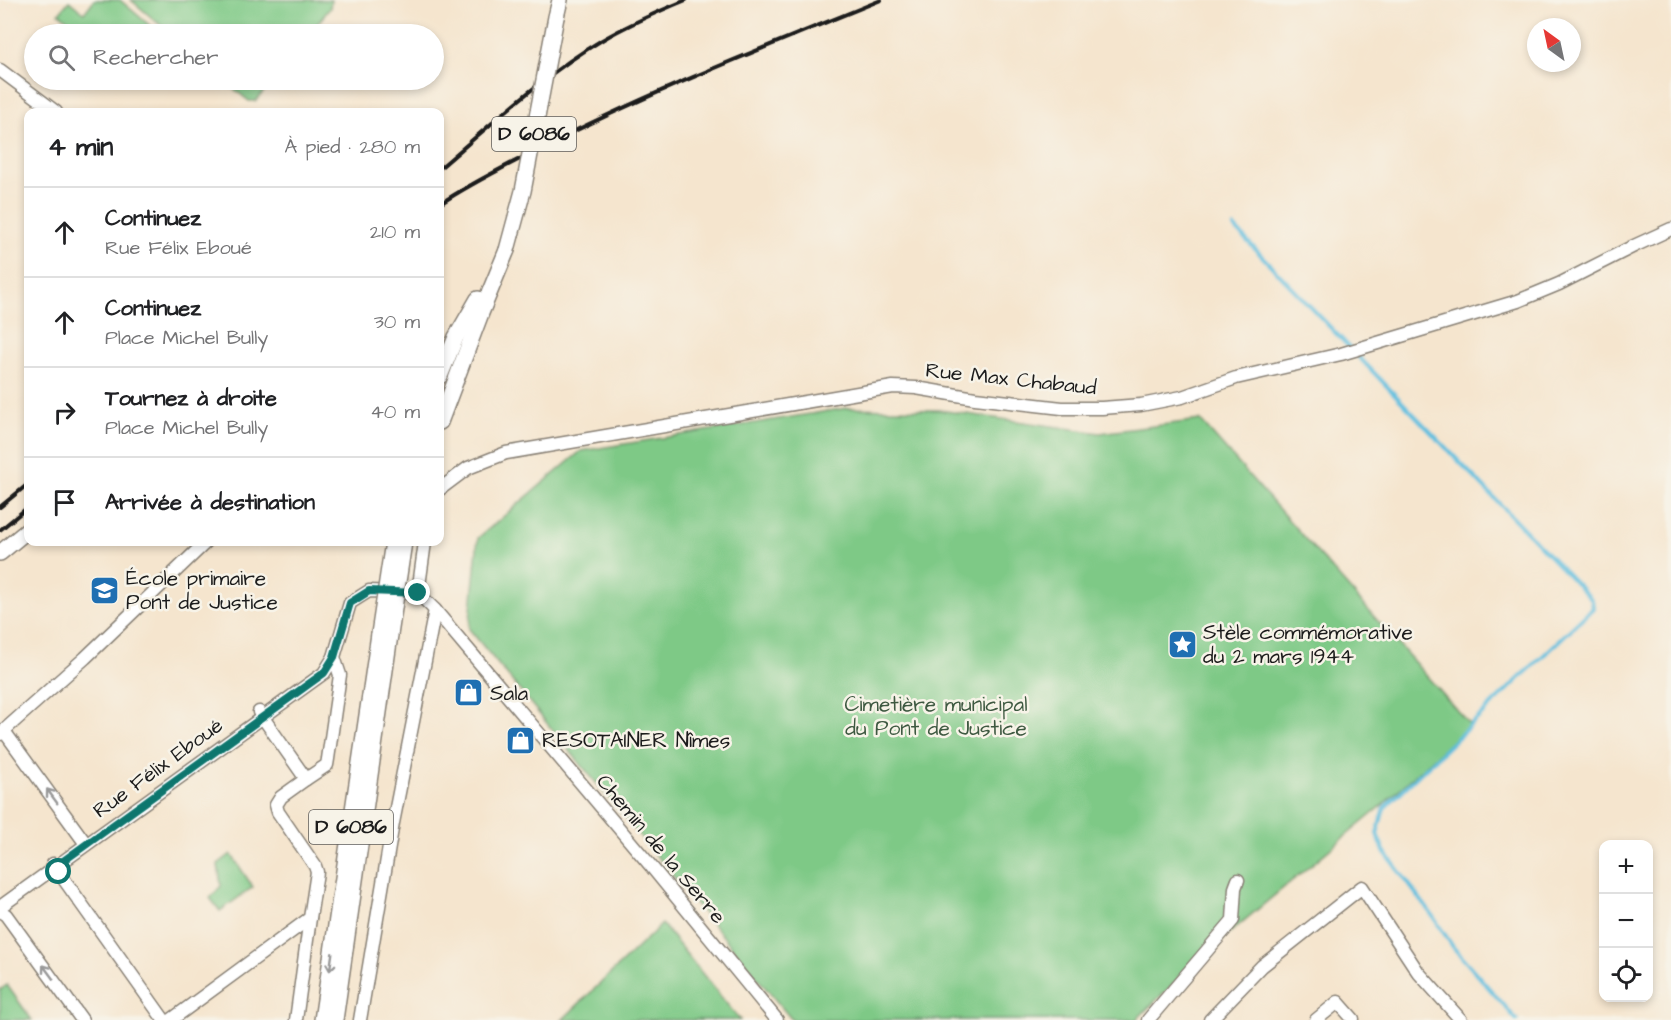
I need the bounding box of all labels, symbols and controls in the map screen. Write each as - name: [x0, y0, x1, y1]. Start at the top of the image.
- north arrow: [1527, 18, 1581, 72]
- search box: [24, 24, 444, 90]
- icon: search: [45, 41, 78, 74]
- text: Rechercher: [93, 42, 218, 73]
- road number: D 6086: [492, 117, 576, 151]
- text: 4 min: [48, 129, 113, 165]
- text: À pied · 280 m: [285, 133, 420, 161]
- text: Continuez: [105, 203, 201, 234]
- icon: ahead: [48, 216, 81, 249]
- text: 210 m: [370, 218, 420, 246]
- text: Rue Félix Eboué: [105, 234, 252, 262]
- text: Continuez: [105, 293, 201, 324]
- icon: ahead: [48, 306, 81, 339]
- text: 30 m: [374, 308, 420, 336]
- text: Place Michel Bully: [105, 324, 268, 352]
- street label: Rue Max Chabaud: [924, 356, 1098, 402]
- text: Tournez à droite: [105, 383, 277, 414]
- icon: right: [48, 396, 81, 429]
- text: 40 m: [370, 398, 420, 426]
- text: Place Michel Bully: [105, 414, 268, 442]
- icon: arrive: [48, 486, 81, 519]
- text: Arrivée à destination: [105, 487, 315, 518]
- place label: École primaire Pont de Justice: [126, 564, 278, 617]
- school or university icon: École primaire Pont de Justice: [89, 574, 121, 606]
- route end: [404, 579, 430, 605]
- place label: Stèle commémorative du 2 mars 1944: [1203, 618, 1413, 671]
- place icon: Stèle commémorative du 2 mars 1944: [1166, 628, 1198, 660]
- shop icon: Sala: [453, 677, 485, 709]
- place label: Sala: [490, 679, 528, 708]
- park label: Cimetière municipal du Pont de Justice: [845, 690, 1027, 743]
- street label: Rue Félix Eboué: [87, 711, 229, 825]
- shop icon: RESOTAINER Nîmes: [505, 724, 537, 756]
- place label: RESOTAINER Nîmes: [542, 726, 730, 755]
- street label: Chemin de la Serre: [590, 768, 732, 930]
- one-way arrow: [45, 789, 58, 805]
- road number: D 6086: [309, 810, 393, 844]
- map controls: [1599, 840, 1653, 1002]
- button: +: [1599, 840, 1653, 894]
- route start: [45, 858, 71, 884]
- button: −: [1599, 894, 1653, 948]
- button: locate: [1599, 948, 1653, 1002]
- one-way arrow: [325, 952, 336, 971]
- one-way arrow: [42, 965, 54, 981]

